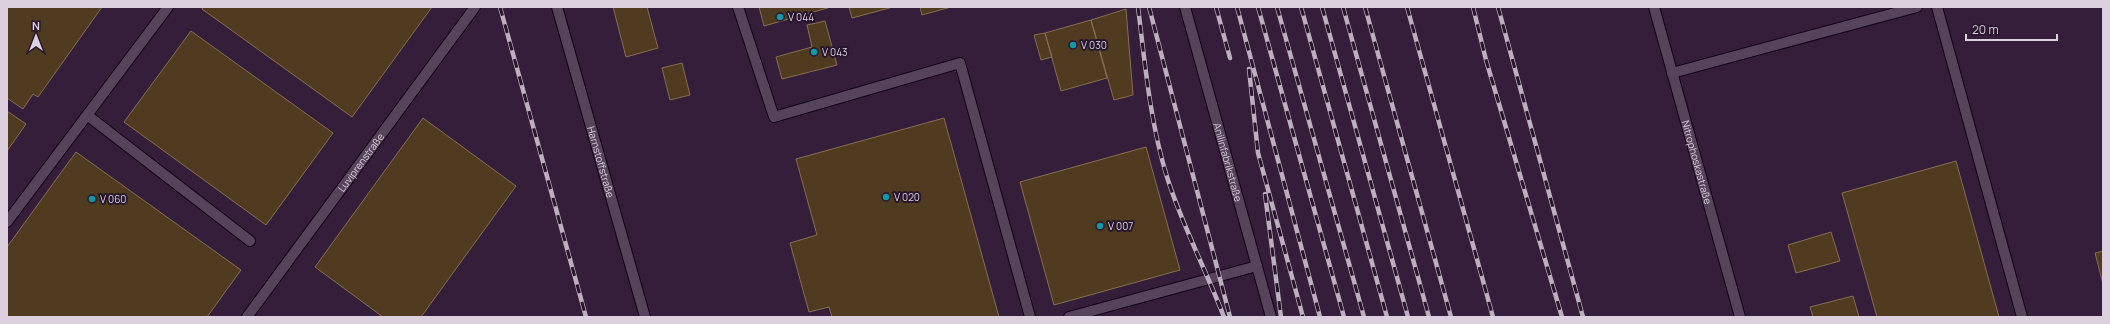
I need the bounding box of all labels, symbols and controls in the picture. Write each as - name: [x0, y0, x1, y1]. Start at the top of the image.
- place label: V 044: [788, 10, 814, 24]
- marker: V 044: [775, 12, 785, 22]
- north arrow: [16, 16, 56, 56]
- scale bar: [1966, 16, 2057, 42]
- text: N: [32, 18, 40, 33]
- text: 20 m: [1972, 21, 1999, 38]
- place label: V 030: [1081, 38, 1107, 52]
- marker: V 030: [1068, 40, 1078, 50]
- place label: V 043: [822, 45, 848, 59]
- marker: V 043: [809, 47, 819, 57]
- street label: Nitrophoskastraße: [1679, 119, 1715, 206]
- street label: Anilinfabrikstraße: [1210, 121, 1246, 203]
- street label: Harnstoffstraße: [584, 125, 618, 199]
- street label: Luviprenstraße: [334, 130, 387, 195]
- place label: V 020: [894, 190, 920, 204]
- place label: V 060: [100, 192, 126, 206]
- marker: V 020: [881, 192, 891, 202]
- marker: V 060: [87, 194, 97, 204]
- place label: V 007: [1108, 219, 1133, 233]
- marker: V 007: [1095, 221, 1105, 231]

